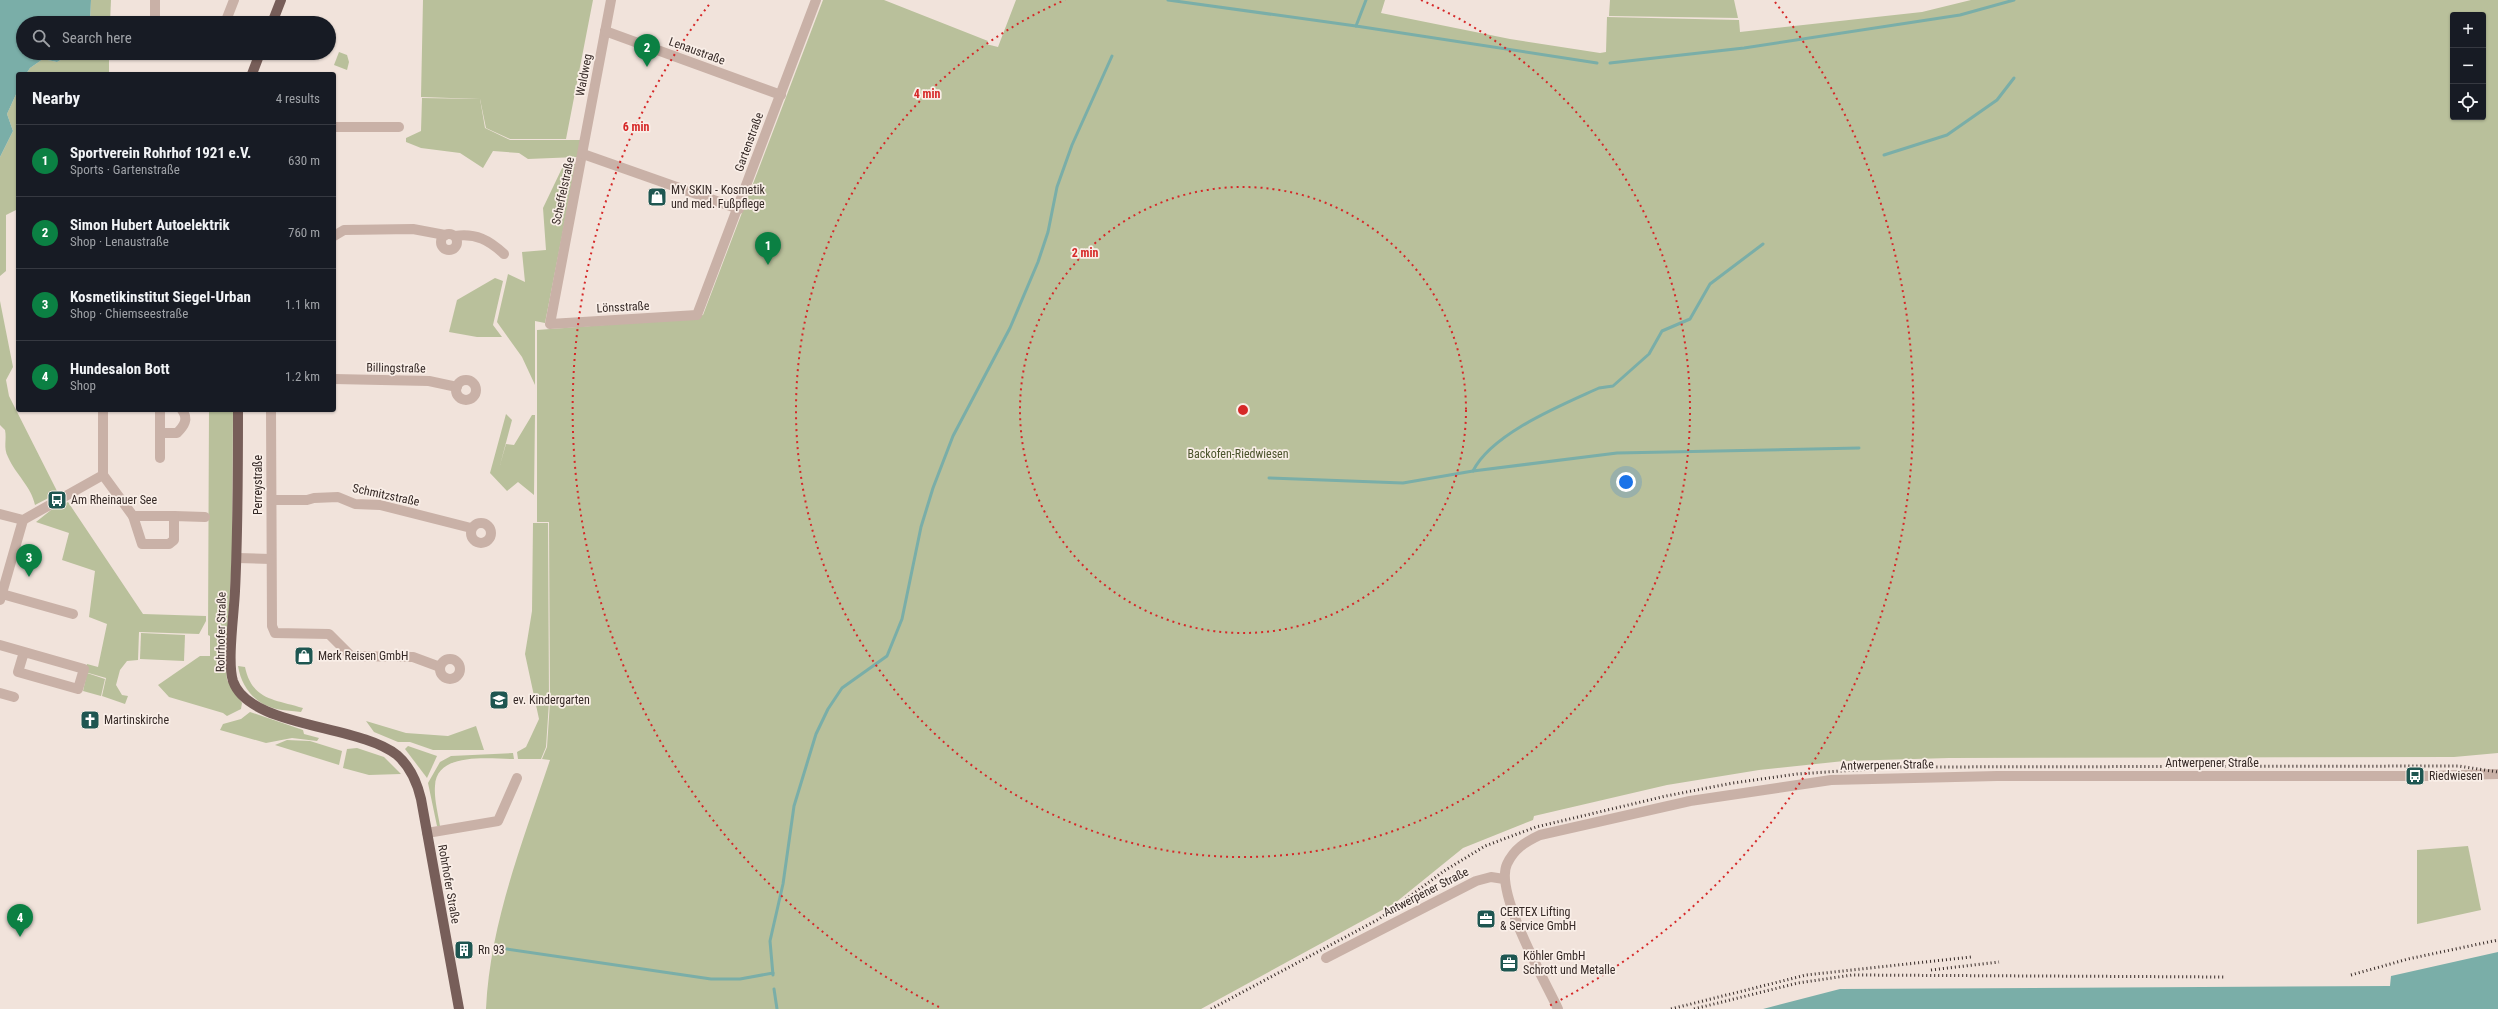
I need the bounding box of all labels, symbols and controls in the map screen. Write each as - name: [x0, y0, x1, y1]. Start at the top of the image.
- map controls: [2450, 12, 2486, 120]
- button: +: [2450, 12, 2486, 48]
- search box: [16, 16, 336, 60]
- icon: search: [30, 27, 52, 49]
- text: Search here: [62, 29, 132, 47]
- pin: 2: [634, 34, 660, 67]
- street label: Lenaustraße: [667, 34, 727, 68]
- button: −: [2450, 48, 2486, 84]
- street label: Waldweg: [573, 53, 595, 97]
- button: locate: [2450, 84, 2486, 120]
- text: 4 min: [914, 87, 940, 101]
- text: Nearby: [32, 88, 80, 108]
- text: 4 results: [276, 91, 320, 106]
- street label: Gartenstraße: [732, 110, 766, 173]
- text: 6 min: [623, 120, 649, 134]
- text: Sportverein Rohrhof 1921 e.V.: [70, 144, 251, 162]
- text: 1: [42, 153, 48, 168]
- text: 630 m: [288, 153, 320, 168]
- street label: Scheffelstraße: [549, 155, 577, 226]
- text: Sports · Gartenstraße: [70, 162, 180, 177]
- place label: MY SKIN - Kosmetik und med. Fußpflege: [671, 183, 765, 211]
- shop icon: MY SKIN - Kosmetik und med. Fußpflege: [646, 186, 668, 208]
- text: Simon Hubert Autoelektrik: [70, 216, 230, 234]
- text: 2: [42, 225, 48, 240]
- text: 760 m: [288, 225, 320, 240]
- pin: 1: [755, 232, 781, 265]
- text: Shop · Lenaustraße: [70, 234, 169, 249]
- text: 2 min: [1072, 246, 1098, 260]
- text: Kosmetikinstitut Siegel-Urban: [70, 288, 251, 306]
- text: 3: [42, 297, 48, 312]
- text: 1.1 km: [285, 297, 320, 312]
- street label: Lönsstraße: [596, 299, 650, 315]
- text: Shop · Chiemseestraße: [70, 306, 188, 321]
- text: Hundesalon Bott: [70, 360, 170, 378]
- street label: Billingstraße: [366, 360, 426, 376]
- text: 4: [42, 369, 48, 384]
- text: 1.2 km: [285, 369, 320, 384]
- text: Shop: [70, 378, 96, 393]
- centre of rings: [1236, 403, 1250, 417]
- park label: Backofen-Riedwiesen: [1187, 447, 1289, 461]
- street label: Perreystraße: [251, 455, 265, 515]
- your location: [1616, 472, 1636, 492]
- street label: Schmitzstraße: [351, 481, 421, 509]
- bus stop icon: Am Rheinauer See: [46, 489, 68, 511]
- place label: Am Rheinauer See: [71, 493, 157, 507]
- pin: 3: [16, 544, 42, 577]
- street label: Rohrhofer Straße: [213, 591, 229, 672]
- shop icon: Merk Reisen GmbH: [293, 645, 315, 667]
- place label: Merk Reisen GmbH: [318, 649, 408, 663]
- school or university icon: ev. Kindergarten: [488, 689, 510, 711]
- place label: ev. Kindergarten: [513, 693, 590, 707]
- church icon: Martinskirche: [79, 709, 101, 731]
- place label: Martinskirche: [104, 713, 169, 727]
- street label: Antwerpener Straße: [2165, 756, 2259, 770]
- street label: Antwerpener Straße: [1840, 757, 1934, 773]
- bus stop icon: Riedwiesen: [2404, 765, 2426, 787]
- place label: Riedwiesen: [2429, 769, 2483, 783]
- street label: Rohrhofer Straße: [435, 843, 463, 925]
- street label: Antwerpener Straße: [1381, 864, 1471, 919]
- pin: 4: [7, 904, 33, 937]
- place label: CERTEX Lifting & Service GmbH: [1500, 905, 1576, 933]
- office icon: CERTEX Lifting & Service GmbH: [1475, 908, 1497, 930]
- building icon: Rn 93: [453, 939, 475, 961]
- place label: Rn 93: [478, 943, 505, 957]
- place label: Köhler GmbH Schrott und Metalle: [1523, 949, 1616, 977]
- office icon: Köhler GmbH Schrott und Metalle: [1498, 952, 1520, 974]

